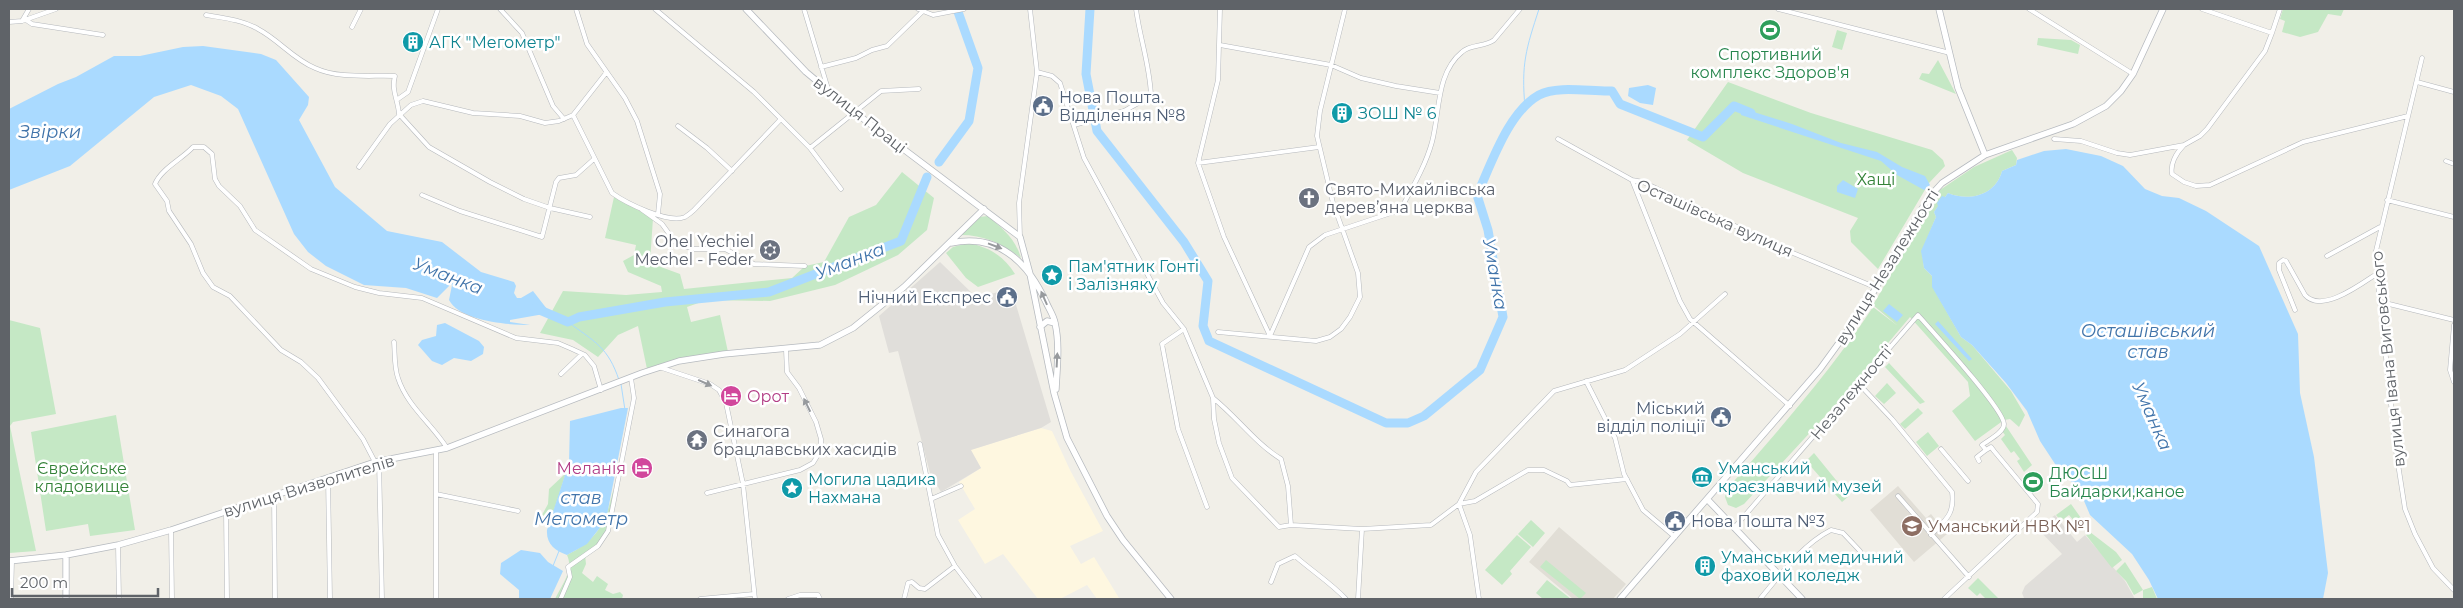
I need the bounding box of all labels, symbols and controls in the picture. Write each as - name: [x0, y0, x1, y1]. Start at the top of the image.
- sports icon: Спортивний комплекс Здоров'я: [1758, 18, 1782, 42]
- building icon: АГК "Мегометр": [401, 30, 425, 54]
- place label: АГК "Мегометр": [429, 33, 561, 52]
- place label: Спортивний комплекс Здоров'я: [1690, 45, 1850, 82]
- street label: вулиця Праці: [810, 73, 910, 157]
- place label: Нова Пошта. Відділення №8: [1059, 88, 1185, 125]
- public building icon: Нова Пошта. Відділення №8: [1031, 94, 1055, 118]
- building icon: ЗОШ № 6: [1330, 101, 1354, 125]
- place label: ЗОШ № 6: [1358, 104, 1437, 123]
- water label: Звірки: [18, 121, 81, 143]
- park label: Хащі: [1857, 170, 1895, 189]
- street label: Осташівська вулиця: [1634, 175, 1796, 261]
- place label: Свято-Михайлівська деревʼяна церква: [1325, 180, 1495, 217]
- church icon: Свято-Михайлівська деревʼяна церква: [1297, 186, 1321, 210]
- street label: вулиця Незалежності: [1831, 186, 1943, 348]
- place label: Ohel Yechiel Mechel - Feder: [634, 232, 754, 269]
- water label: Уманка: [1478, 236, 1512, 312]
- synagogue icon: Ohel Yechiel Mechel - Feder: [758, 238, 782, 262]
- water label: Уманка: [812, 238, 888, 284]
- one-way arrow: [988, 242, 1003, 250]
- street label: вулиця Івана Виговського: [2367, 250, 2409, 468]
- water label: Уманка: [410, 253, 486, 299]
- place label: Пам'ятник Гонті і Залізняку: [1068, 257, 1199, 294]
- place icon: Пам'ятник Гонті і Залізняку: [1040, 263, 1064, 287]
- public building icon: Нічний Експрес: [995, 285, 1019, 309]
- place label: Нічний Експрес: [858, 288, 991, 307]
- one-way arrow: [1040, 291, 1048, 305]
- water label: Осташівський став: [2081, 320, 2215, 363]
- street label: Незалежності': [1807, 340, 1897, 444]
- one-way arrow: [1054, 351, 1062, 367]
- water label: Уманка: [2127, 378, 2177, 454]
- one-way arrow: [698, 379, 712, 387]
- hotel icon: Орот: [719, 384, 743, 408]
- place label: Орот: [747, 387, 789, 406]
- one-way arrow: [803, 398, 811, 412]
- place label: Міський відділ поліції: [1596, 399, 1705, 436]
- public building icon: Міський відділ поліції: [1709, 405, 1733, 429]
- place label: Синагога брацлавських хасидів: [713, 422, 897, 459]
- temple icon: Синагога брацлавських хасидів: [685, 428, 709, 452]
- street label: вулиця Визволителів: [221, 451, 397, 521]
- hotel icon: Меланія: [630, 456, 654, 480]
- park label: Єврейське кладовище: [35, 459, 129, 496]
- place label: Меланія: [557, 459, 626, 478]
- place label: Уманський краєзнавчий музей: [1718, 459, 1882, 496]
- place label: ДЮСШ Байдарки,каное: [2049, 464, 2185, 501]
- museum icon: Уманський краєзнавчий музей: [1690, 465, 1714, 489]
- place label: Могила цадика Нахмана: [808, 470, 936, 507]
- sports icon: ДЮСШ Байдарки,каное: [2021, 470, 2045, 494]
- place icon: Могила цадика Нахмана: [780, 476, 804, 500]
- water label: став Мегометр: [534, 487, 628, 530]
- public building icon: Нова Пошта №3: [1663, 509, 1687, 533]
- place label: Нова Пошта №3: [1691, 512, 1825, 531]
- school or university icon: Уманський НВК №1: [1900, 514, 1924, 538]
- place label: Уманський НВК №1: [1928, 517, 2091, 536]
- place label: Уманський медичний фаховий коледж: [1721, 548, 1904, 585]
- building icon: Уманський медичний фаховий коледж: [1693, 554, 1717, 578]
- scale bar: [12, 566, 159, 598]
- text: 200 m: [20, 573, 68, 592]

